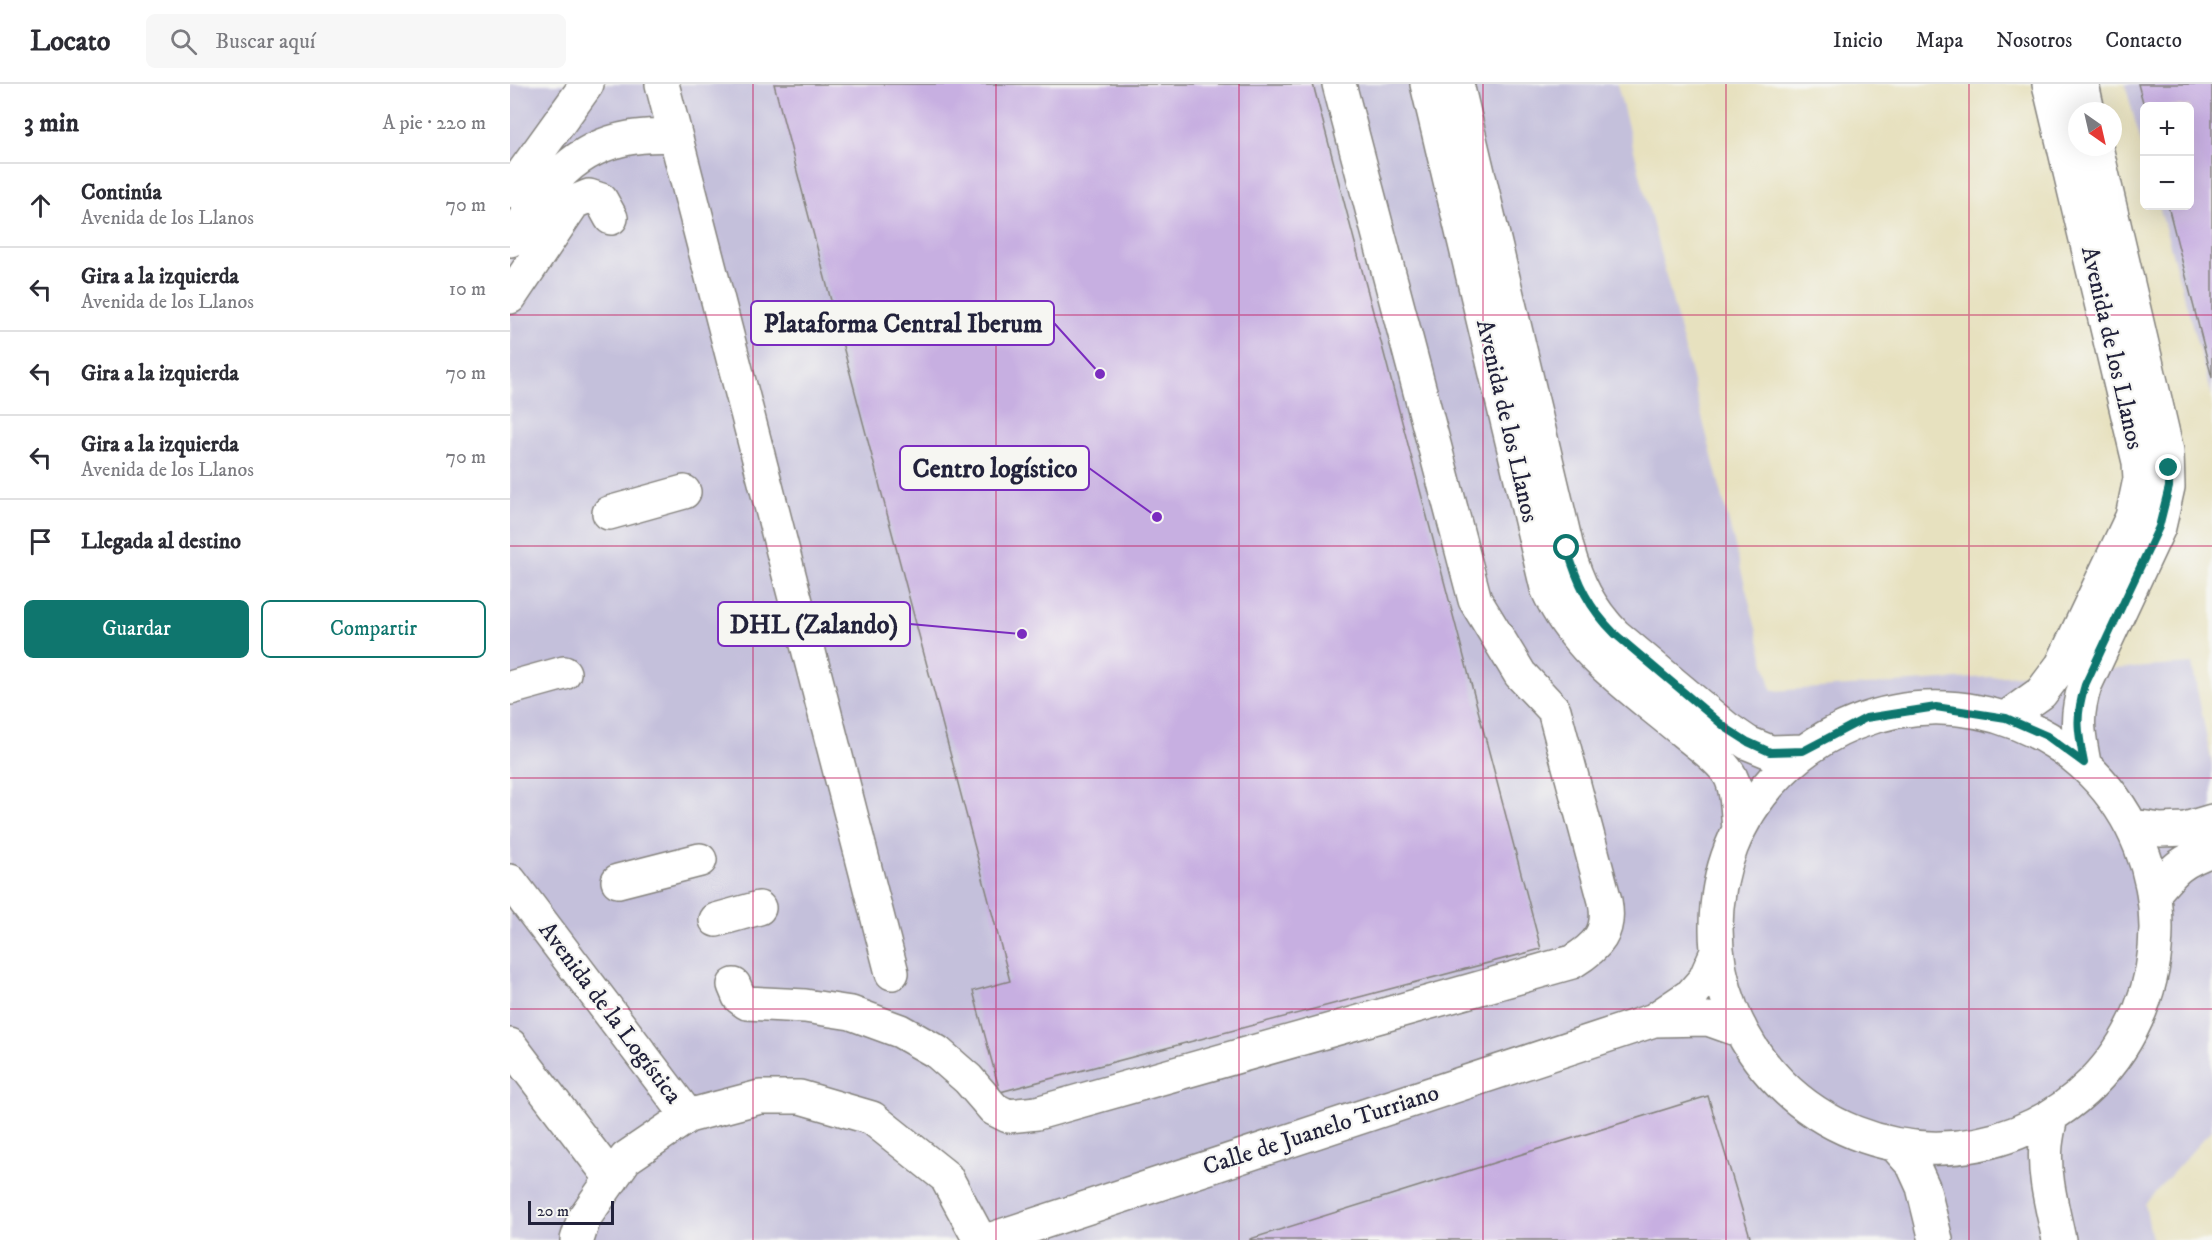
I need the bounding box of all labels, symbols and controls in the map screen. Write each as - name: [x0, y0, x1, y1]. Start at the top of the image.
- search box: [146, 14, 566, 68]
- text: Locato: [30, 24, 110, 59]
- icon: search: [167, 25, 200, 58]
- text: Buscar aquí: [215, 28, 315, 55]
- text: Inicio: [1833, 28, 1883, 54]
- text: Mapa: [1916, 28, 1963, 54]
- text: Nosotros: [1996, 28, 2072, 54]
- text: Contacto: [2105, 28, 2182, 54]
- north arrow: [2068, 102, 2122, 156]
- map controls: [2140, 102, 2194, 210]
- button: +: [2140, 102, 2194, 156]
- text: 3 min: [24, 107, 79, 140]
- text: A pie · 220 m: [382, 111, 486, 136]
- button: −: [2140, 156, 2194, 210]
- text: Continúa: [81, 179, 162, 206]
- icon: ahead: [24, 189, 57, 222]
- text: 70 m: [445, 193, 486, 218]
- text: Avenida de los Llanos: [81, 206, 254, 231]
- street label: Avenida de los Llanos: [2074, 244, 2150, 452]
- text: Gira a la izquierda: [81, 263, 239, 290]
- icon: left: [24, 273, 57, 306]
- text: 10 m: [449, 277, 486, 302]
- text: Avenida de los Llanos: [81, 290, 254, 315]
- callout: Plataforma Central Iberum: [751, 301, 1054, 345]
- text: Plataforma Central Iberum: [763, 308, 1043, 341]
- street label: Avenida de los Llanos: [1469, 317, 1545, 525]
- icon: left: [24, 357, 57, 390]
- text: Gira a la izquierda: [81, 360, 239, 387]
- text: 70 m: [445, 361, 486, 386]
- text: Gira a la izquierda: [81, 431, 239, 458]
- icon: left: [24, 441, 57, 474]
- text: 70 m: [445, 445, 486, 470]
- callout: Centro logístico: [900, 446, 1089, 490]
- text: Centro logístico: [912, 453, 1078, 486]
- route end: [2155, 454, 2181, 480]
- text: Avenida de los Llanos: [81, 458, 254, 483]
- icon: arrive: [24, 525, 57, 558]
- text: Llegada al destino: [81, 528, 241, 555]
- route start: [1553, 534, 1579, 560]
- button: Guardar: [24, 600, 249, 658]
- button: Compartir: [261, 600, 486, 658]
- callout: DHL (Zalando): [718, 602, 910, 646]
- text: DHL (Zalando): [730, 609, 898, 642]
- street label: Avenida de la Logística: [532, 916, 689, 1111]
- street label: Calle de Juanelo Turriano: [1199, 1078, 1443, 1182]
- scale bar: [528, 1198, 614, 1226]
- text: 20 m: [537, 1201, 569, 1221]

